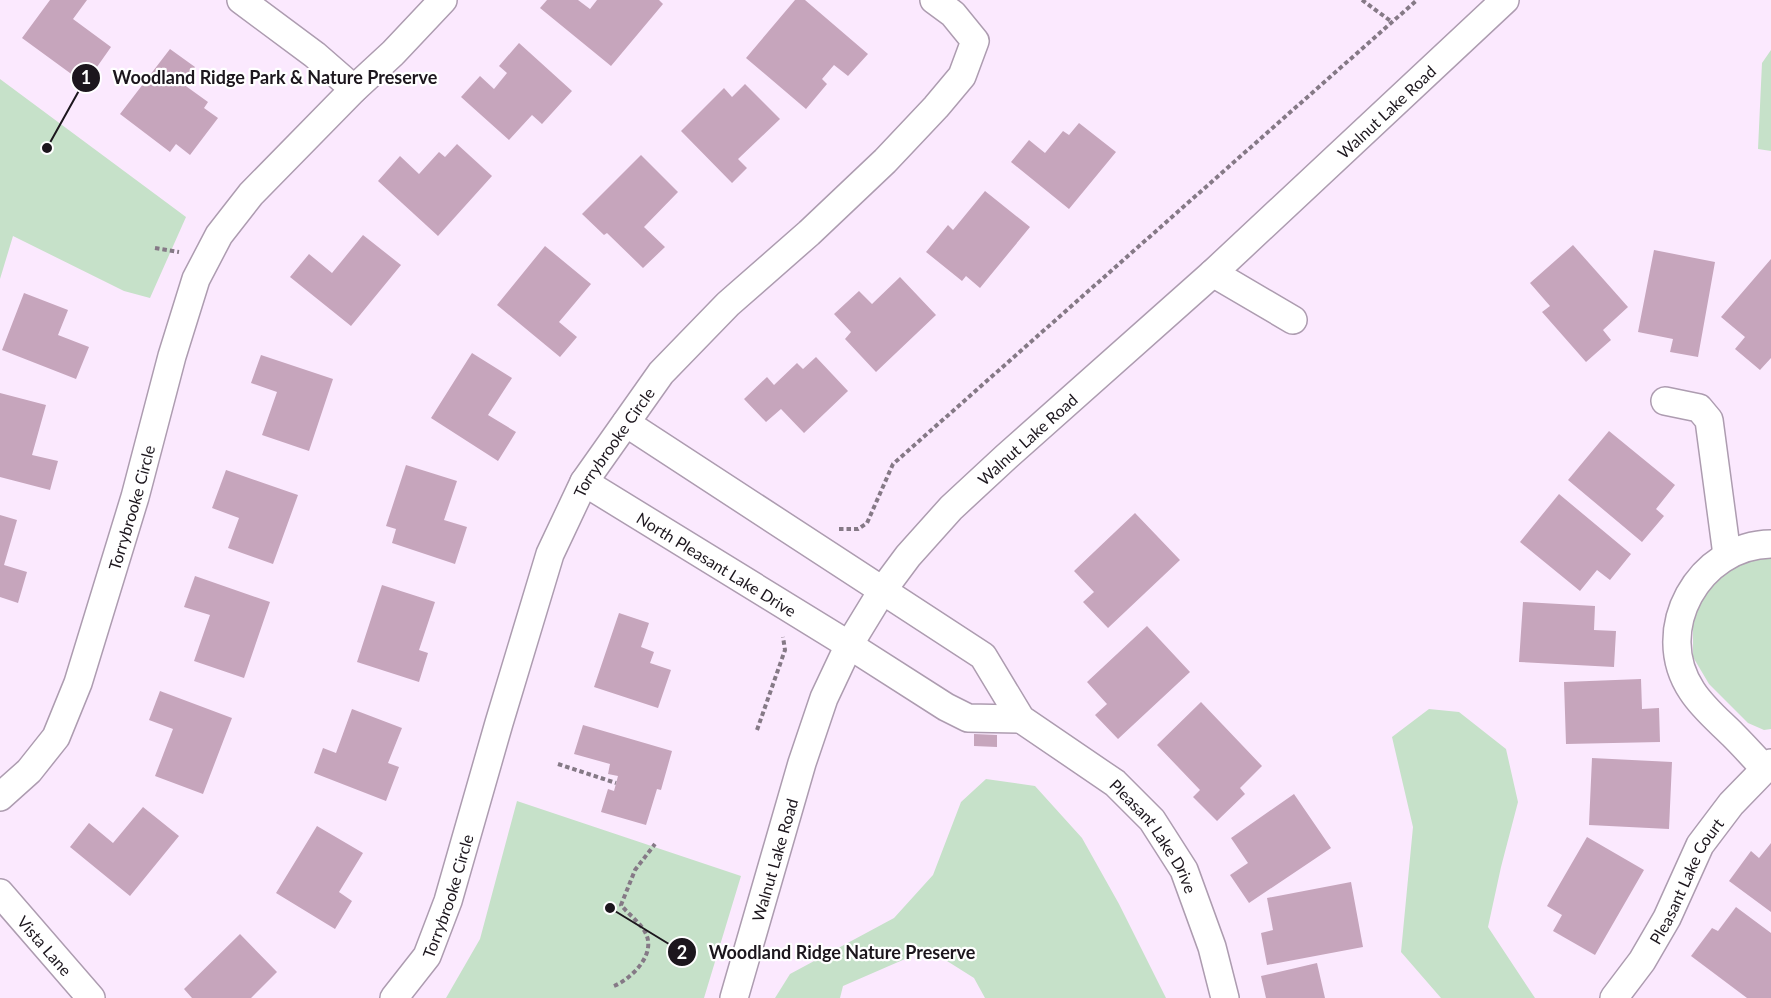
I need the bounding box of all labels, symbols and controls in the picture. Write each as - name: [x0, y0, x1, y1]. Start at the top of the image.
- callout: Woodland Ridge Park & Nature Preserve: [71, 60, 449, 96]
- street label: Walnut Lake Road: [1333, 61, 1439, 162]
- text: 1: [81, 66, 91, 88]
- text: Woodland Ridge Park & Nature Preserve: [113, 66, 438, 88]
- street label: Torrybrooke Circle: [569, 383, 658, 500]
- street label: Walnut Lake Road: [973, 389, 1081, 488]
- street label: Torrybrooke Circle: [104, 443, 158, 572]
- street label: North Pleasant Lake Drive: [634, 508, 800, 620]
- street label: Pleasant Lake Drive: [1106, 774, 1201, 895]
- street label: Walnut Lake Road: [747, 796, 801, 923]
- street label: Pleasant Lake Court: [1645, 814, 1727, 947]
- street label: Torrybrooke Circle: [418, 832, 476, 960]
- street label: Vista Lane: [14, 911, 76, 979]
- callout: Woodland Ridge Nature Preserve: [667, 934, 987, 970]
- text: 2: [677, 941, 687, 963]
- text: Woodland Ridge Nature Preserve: [709, 941, 976, 963]

